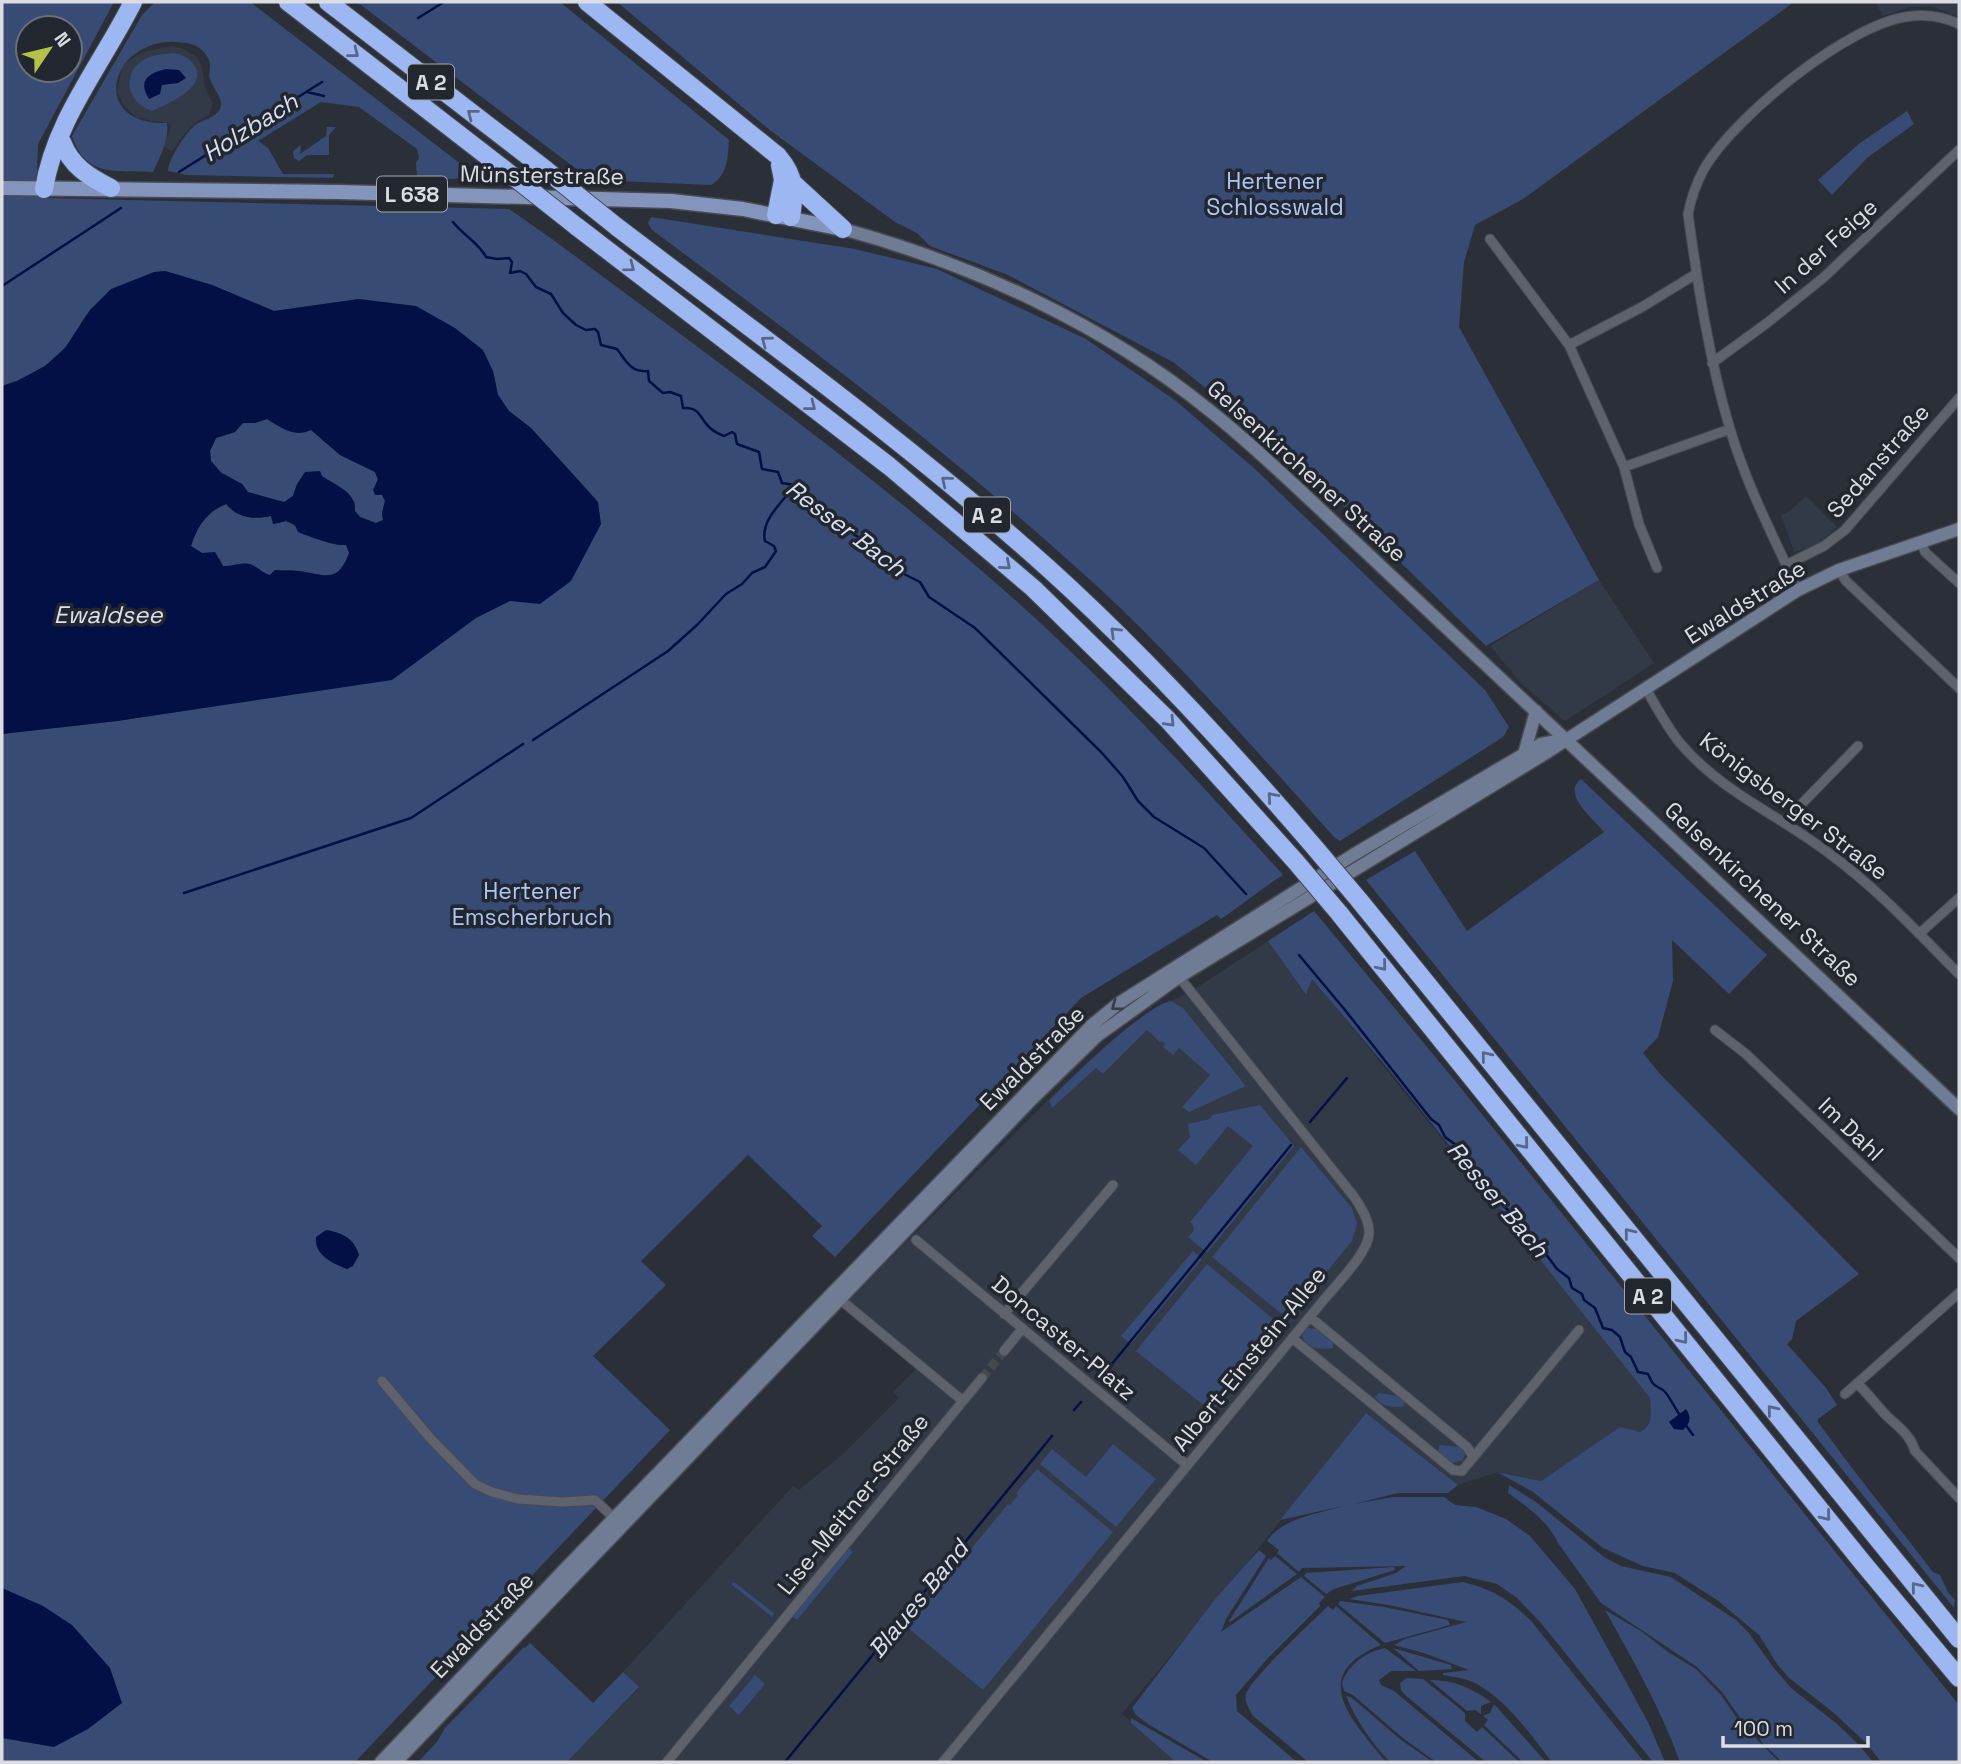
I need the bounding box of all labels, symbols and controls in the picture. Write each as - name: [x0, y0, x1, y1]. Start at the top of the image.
- north arrow: [14, 14, 84, 84]
- text: N: [49, 27, 76, 52]
- one-way arrow: [346, 45, 359, 58]
- road number: A 2: [408, 64, 454, 100]
- water label: Holzbach: [196, 85, 305, 168]
- one-way arrow: [468, 109, 480, 122]
- street label: Münsterstraße: [460, 159, 624, 191]
- park label: Hertener Schlosswald: [1206, 166, 1344, 222]
- road number: L 638: [377, 176, 447, 212]
- street label: In der Feige: [1768, 192, 1884, 300]
- one-way arrow: [623, 259, 635, 272]
- one-way arrow: [762, 337, 774, 350]
- street label: Gelsenkirchener Straße: [1201, 373, 1413, 569]
- one-way arrow: [803, 397, 816, 410]
- street label: Sedanstraße: [1820, 398, 1936, 524]
- water label: Resser Bach: [780, 473, 913, 584]
- one-way arrow: [941, 476, 953, 489]
- road number: A 2: [964, 498, 1010, 532]
- street label: Ewaldstraße: [1679, 553, 1811, 651]
- one-way arrow: [998, 557, 1011, 569]
- water label: Ewaldsee: [54, 599, 163, 630]
- one-way arrow: [1111, 628, 1124, 641]
- one-way arrow: [1162, 714, 1175, 727]
- street label: Königsberger Straße: [1694, 725, 1894, 887]
- one-way arrow: [1268, 793, 1280, 806]
- street label: Gelsenkirchener Straße: [1658, 795, 1868, 993]
- park label: Hertener Emscherbruch: [452, 876, 612, 932]
- one-way arrow: [1373, 959, 1386, 971]
- one-way arrow: [1111, 998, 1123, 1010]
- street label: Ewaldstraße: [973, 999, 1091, 1117]
- one-way arrow: [1482, 1052, 1495, 1064]
- street label: Im Dahl: [1812, 1091, 1890, 1167]
- water label: Resser Bach: [1440, 1134, 1556, 1265]
- one-way arrow: [1516, 1136, 1529, 1148]
- one-way arrow: [1625, 1229, 1638, 1241]
- street label: Albert-Einstein-Allee: [1165, 1261, 1333, 1457]
- street label: Doncaster-Platz: [986, 1269, 1142, 1407]
- road number: A 2: [1625, 1278, 1671, 1314]
- one-way arrow: [1675, 1331, 1687, 1344]
- one-way arrow: [1768, 1406, 1780, 1419]
- street label: Lise-Meitner-Straße: [771, 1407, 935, 1601]
- one-way arrow: [1818, 1508, 1830, 1521]
- water label: Blaues Band: [861, 1532, 977, 1664]
- street label: Ewaldstraße: [424, 1565, 540, 1685]
- one-way arrow: [1912, 1582, 1924, 1595]
- scale bar: [1723, 1704, 1868, 1748]
- text: 100 m: [1734, 1715, 1793, 1742]

